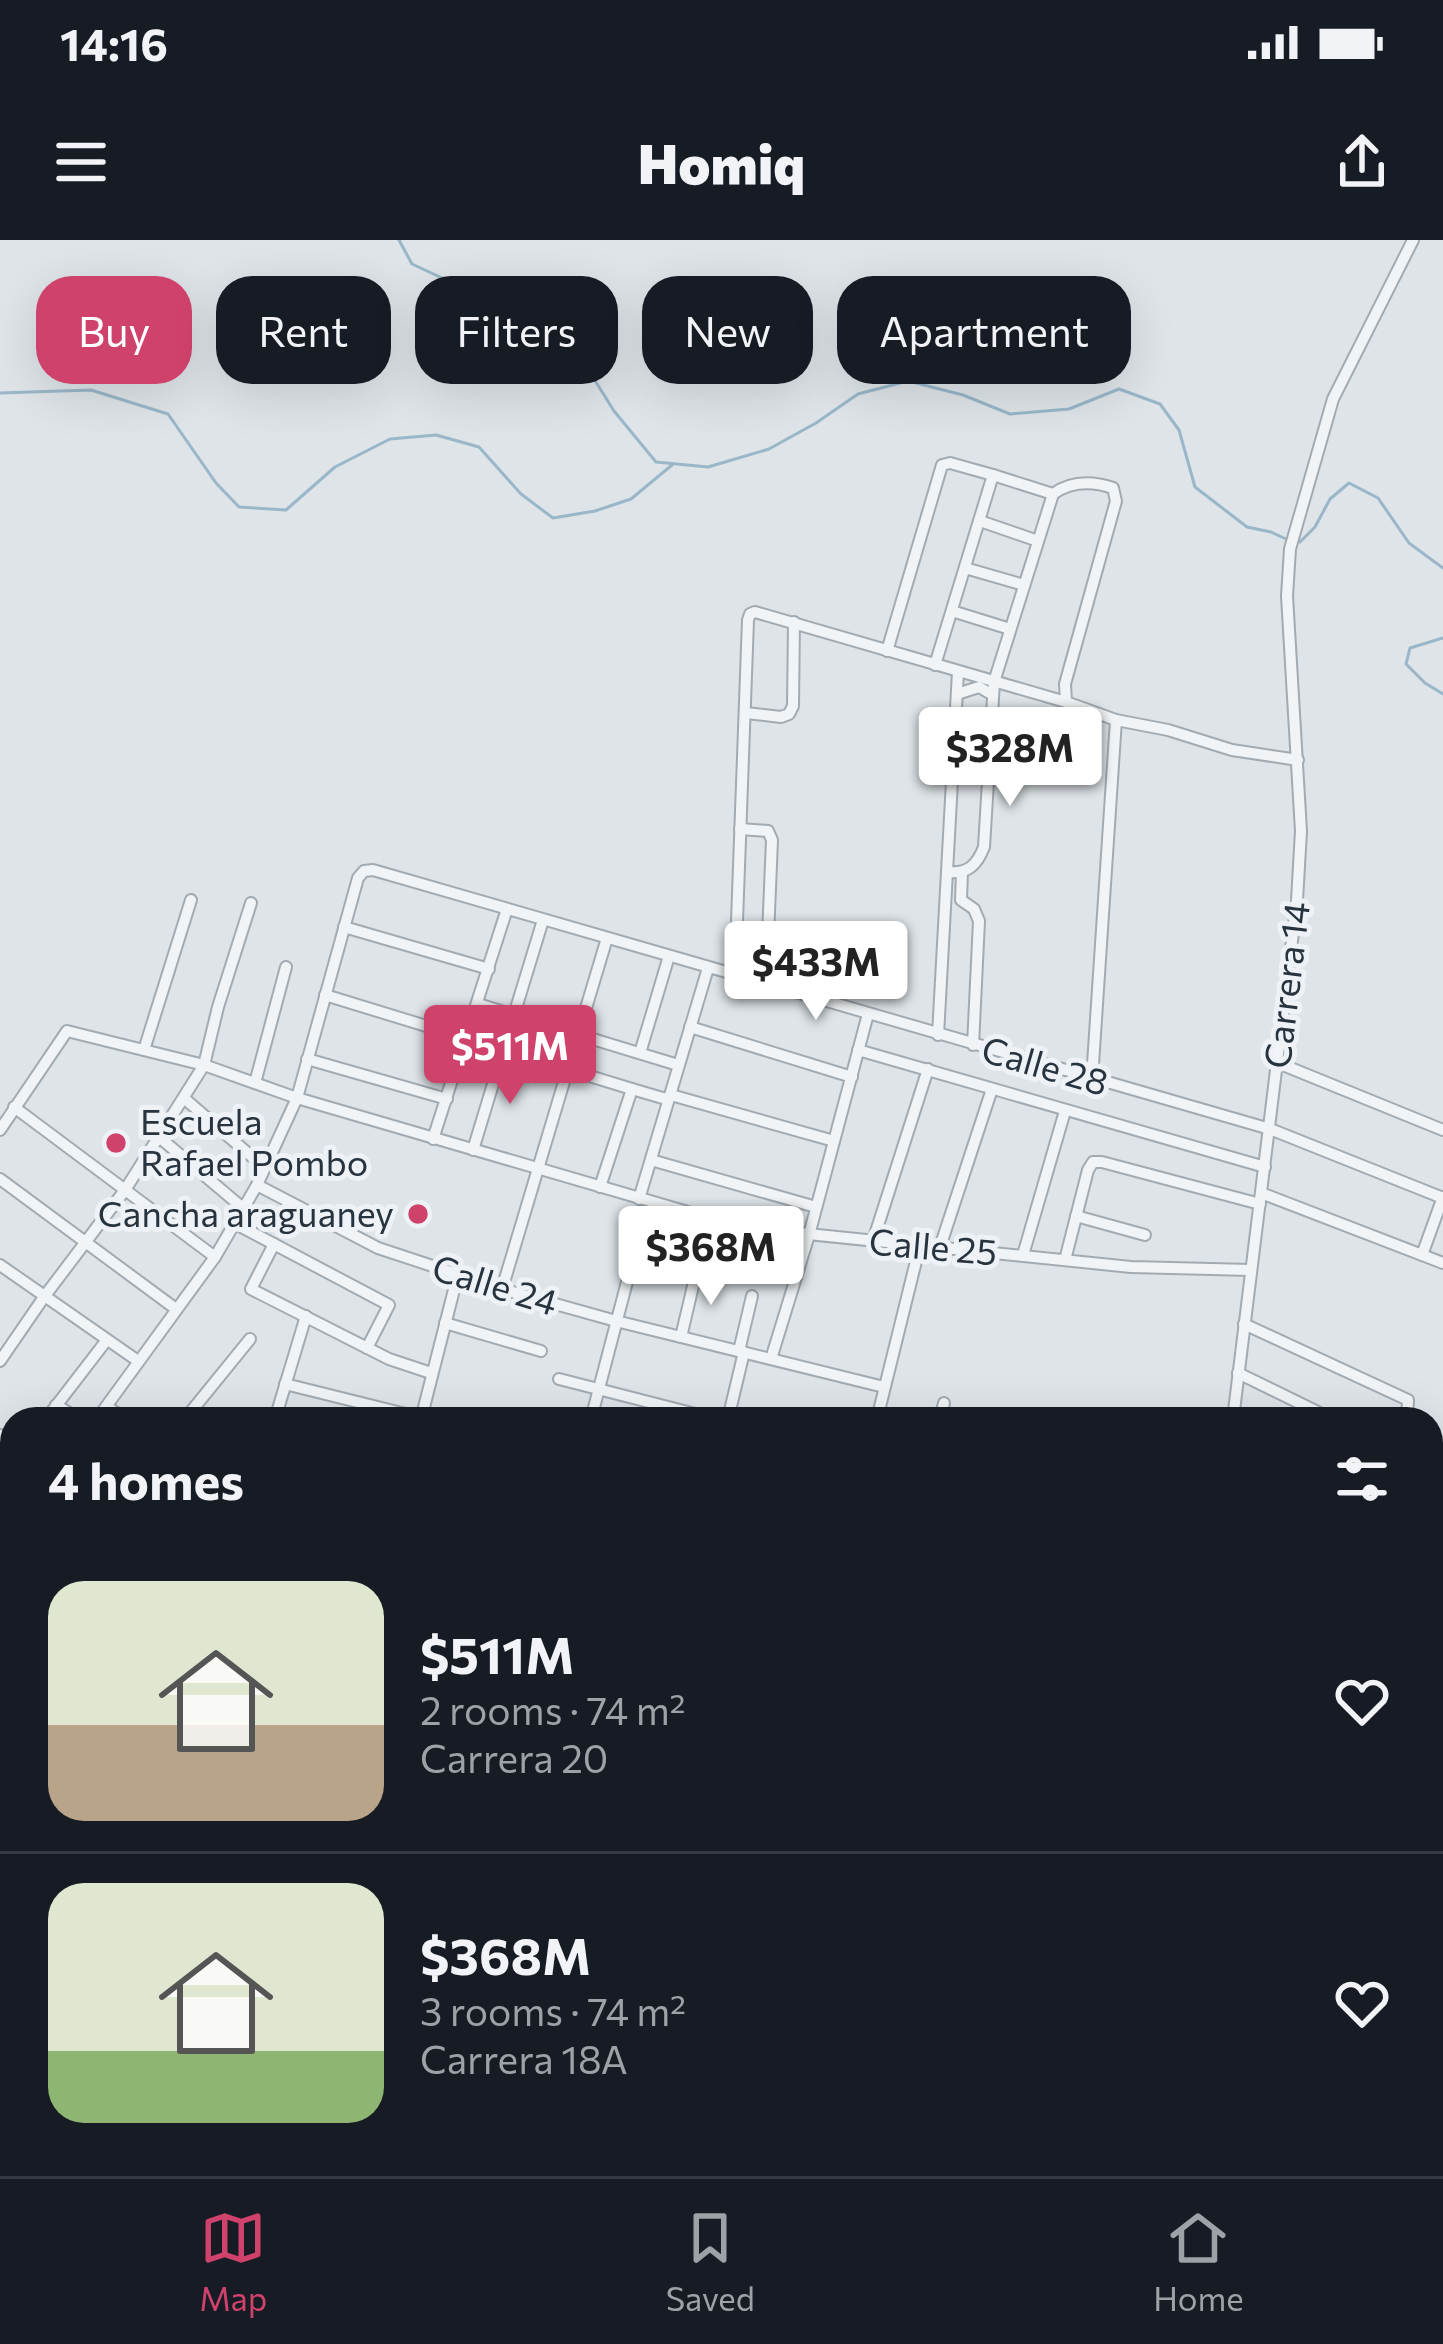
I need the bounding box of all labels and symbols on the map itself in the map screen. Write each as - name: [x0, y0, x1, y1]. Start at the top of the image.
- pin: $328M: [926, 707, 1094, 809]
- street label: Carrera 14: [1253, 899, 1317, 1070]
- pin: $433M: [732, 921, 900, 1023]
- pin: $511M: [426, 1005, 594, 1107]
- street label: Calle 28: [977, 1025, 1114, 1103]
- place label: Escuela Rafael Pombo: [140, 1098, 368, 1183]
- marker: Escuela Rafael Pombo: [103, 1130, 129, 1156]
- place label: Cancha araguaney: [98, 1190, 394, 1234]
- marker: Cancha araguaney: [405, 1201, 431, 1227]
- pin: $368M: [627, 1206, 795, 1308]
- street label: Calle 25: [867, 1217, 999, 1273]
- street label: Calle 24: [428, 1243, 564, 1323]

